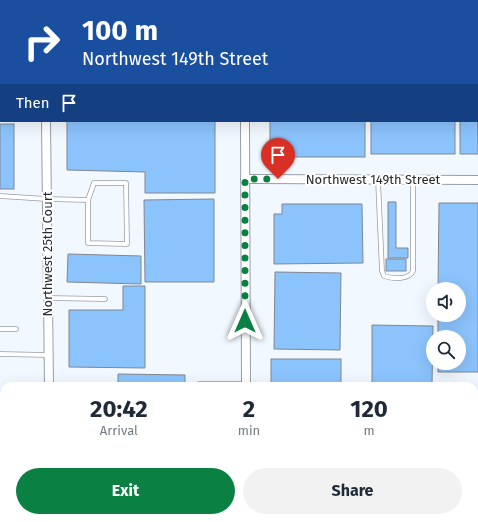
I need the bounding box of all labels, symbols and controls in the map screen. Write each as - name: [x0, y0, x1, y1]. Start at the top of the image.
- text: 100 m: [82, 14, 158, 47]
- icon: right: [16, 16, 68, 68]
- text: Northwest 149th Street: [82, 48, 268, 70]
- icon: arrive: [58, 92, 80, 114]
- text: Then: [16, 94, 50, 112]
- pin: [261, 138, 295, 179]
- icon: arrive: [267, 144, 289, 166]
- street label: Northwest 149th Street: [306, 172, 441, 187]
- street label: Northwest 25th Court: [40, 191, 55, 316]
- map controls: [426, 282, 466, 370]
- button: sound: [426, 282, 466, 322]
- position arrow: [224, 300, 266, 342]
- button: search: [426, 330, 466, 370]
- text: 20:42: [90, 395, 148, 423]
- text: 2: [243, 395, 255, 423]
- text: 120: [350, 395, 388, 423]
- text: Arrival: [100, 423, 138, 438]
- text: min: [238, 423, 260, 438]
- text: m: [364, 423, 375, 438]
- button: Exit: [16, 468, 235, 514]
- button: Share: [243, 468, 462, 514]

